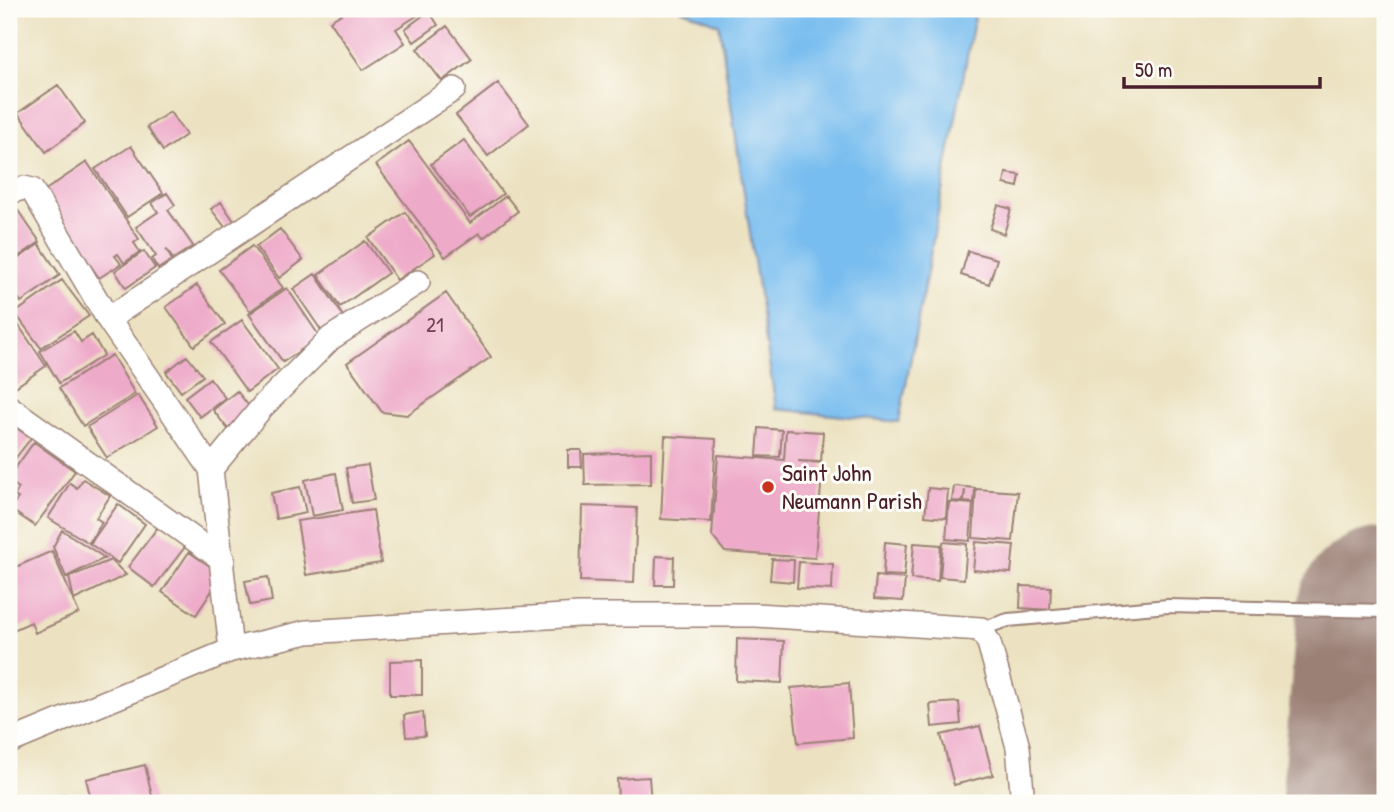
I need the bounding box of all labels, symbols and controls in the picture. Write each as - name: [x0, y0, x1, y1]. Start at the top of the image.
- scale bar: [1124, 46, 1320, 90]
- text: 50 m: [1135, 55, 1172, 84]
- house number: 21: [426, 310, 444, 339]
- place label: Saint John Neumann Parish: [782, 456, 922, 516]
- marker: Saint John Neumann Parish: [760, 479, 776, 495]

